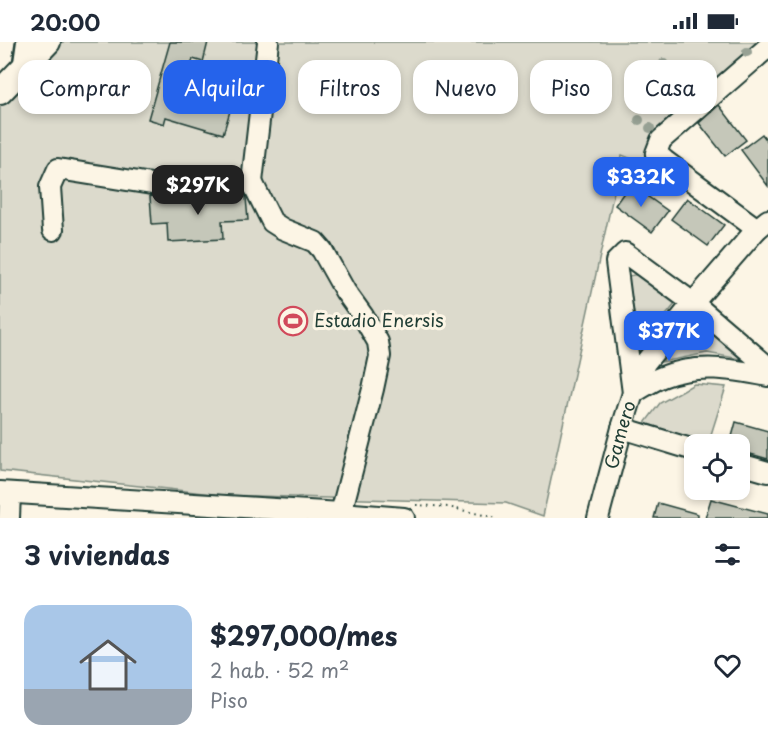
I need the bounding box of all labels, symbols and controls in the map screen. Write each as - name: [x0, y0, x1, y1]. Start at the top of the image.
- text: 20:00: [30, 5, 100, 38]
- chip: Comprar: [18, 60, 151, 114]
- chip: Alquilar: [163, 60, 286, 114]
- chip: Filtros: [298, 60, 401, 114]
- chip: Nuevo: [413, 60, 518, 114]
- chip: Piso: [530, 60, 612, 114]
- chip: Casa: [624, 60, 717, 114]
- pin: $332K: [599, 157, 683, 208]
- text: $332K: [607, 161, 675, 191]
- pin: $297K: [156, 165, 240, 216]
- text: $297K: [166, 169, 230, 199]
- sports icon: Estadio Enersis: [277, 305, 309, 337]
- place label: Estadio Enersis: [314, 306, 444, 333]
- pin: $377K: [627, 311, 711, 362]
- text: $377K: [638, 315, 700, 345]
- street label: Gamero: [597, 397, 642, 472]
- map controls: [684, 434, 750, 500]
- button: locate: [684, 434, 750, 500]
- text: 3 viviendas: [24, 535, 170, 574]
- icon: filters: [711, 538, 744, 571]
- text: $297,000/mes: [210, 616, 397, 655]
- icon: home: [72, 629, 144, 701]
- icon: heart: [711, 649, 744, 682]
- text: 2 hab. · 52 m²: [210, 655, 349, 685]
- text: Piso: [210, 685, 248, 715]

